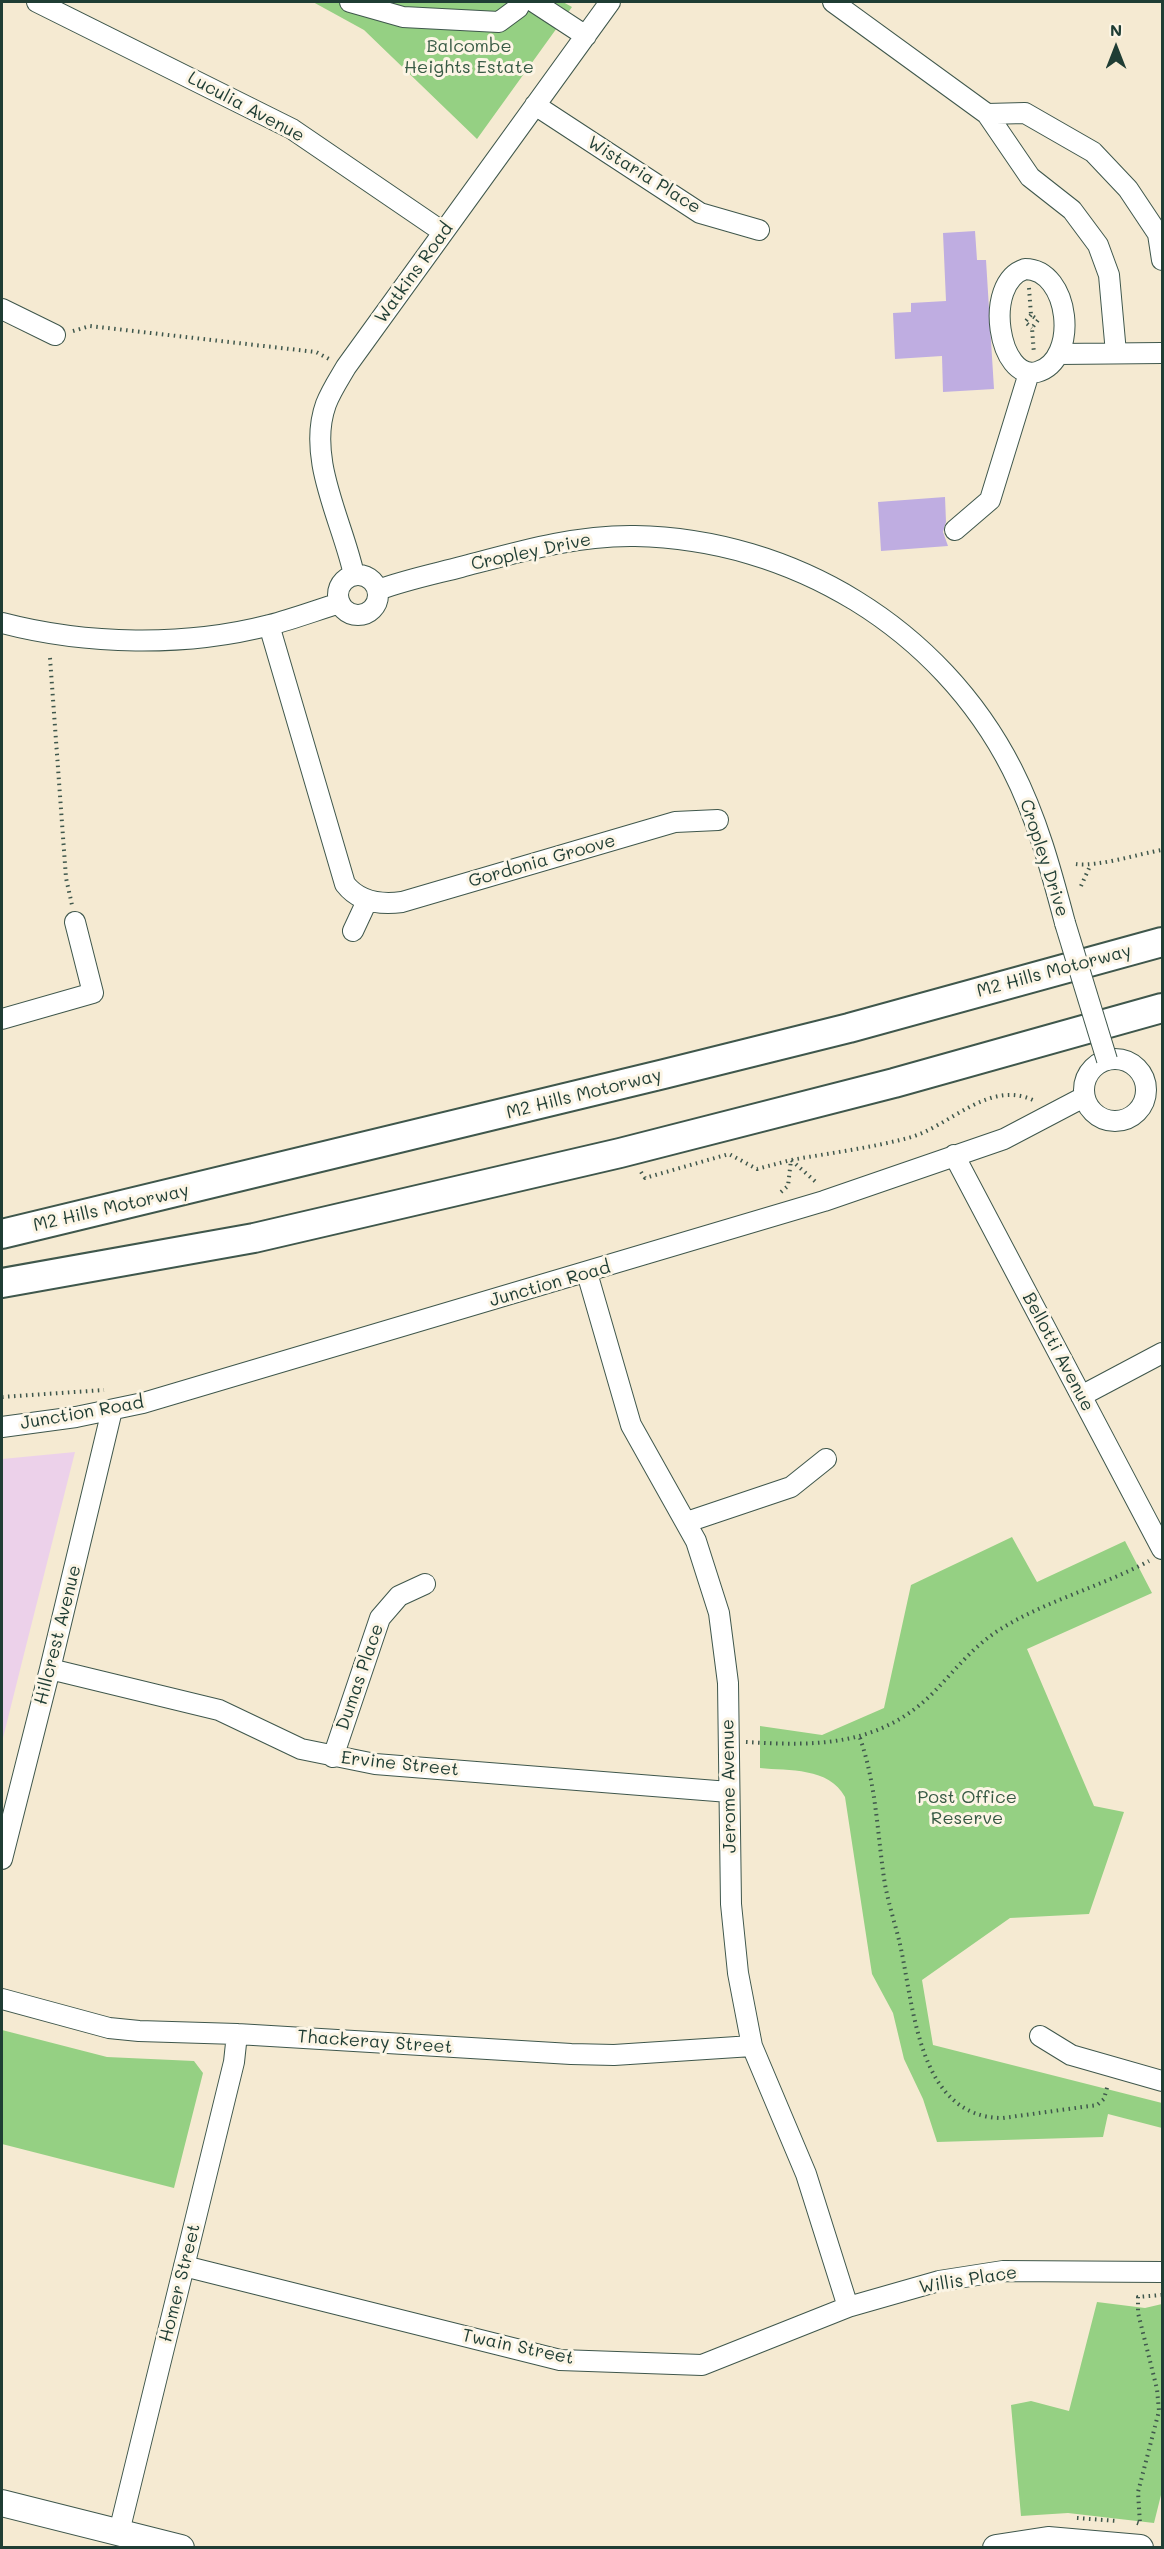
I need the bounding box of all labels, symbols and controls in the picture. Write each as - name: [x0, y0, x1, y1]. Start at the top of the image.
- north arrow: [1086, 18, 1146, 78]
- text: N: [1110, 19, 1122, 40]
- park label: Balcombe Heights Estate: [404, 35, 534, 78]
- street label: Luculia Avenue: [184, 67, 308, 147]
- street label: Wistaria Place: [584, 132, 704, 218]
- street label: Watkins Road: [370, 218, 458, 328]
- street label: Cropley Drive: [469, 529, 593, 575]
- street label: Cropley Drive: [1015, 797, 1073, 919]
- street label: Gordonia Groove: [466, 830, 618, 892]
- street label: M2 Hills Motorway: [974, 940, 1134, 1002]
- street label: M2 Hills Motorway: [504, 1064, 664, 1124]
- street label: M2 Hills Motorway: [31, 1180, 191, 1236]
- street label: Junction Road: [487, 1256, 613, 1312]
- street label: Bellotti Avenue: [1018, 1289, 1098, 1415]
- street label: Junction Road: [19, 1392, 145, 1434]
- street label: Hillcrest Avenue: [30, 1563, 86, 1707]
- street label: Dumas Place: [332, 1621, 388, 1733]
- street label: Jerome Avenue: [717, 1719, 741, 1853]
- street label: Ervine Street: [340, 1747, 460, 1781]
- park label: Post Office Reserve: [917, 1786, 1017, 1828]
- street label: Thackeray Street: [297, 2026, 453, 2058]
- street label: Homer Street: [155, 2222, 205, 2344]
- street label: Willis Place: [918, 2262, 1018, 2298]
- street label: Twain Street: [460, 2325, 576, 2369]

